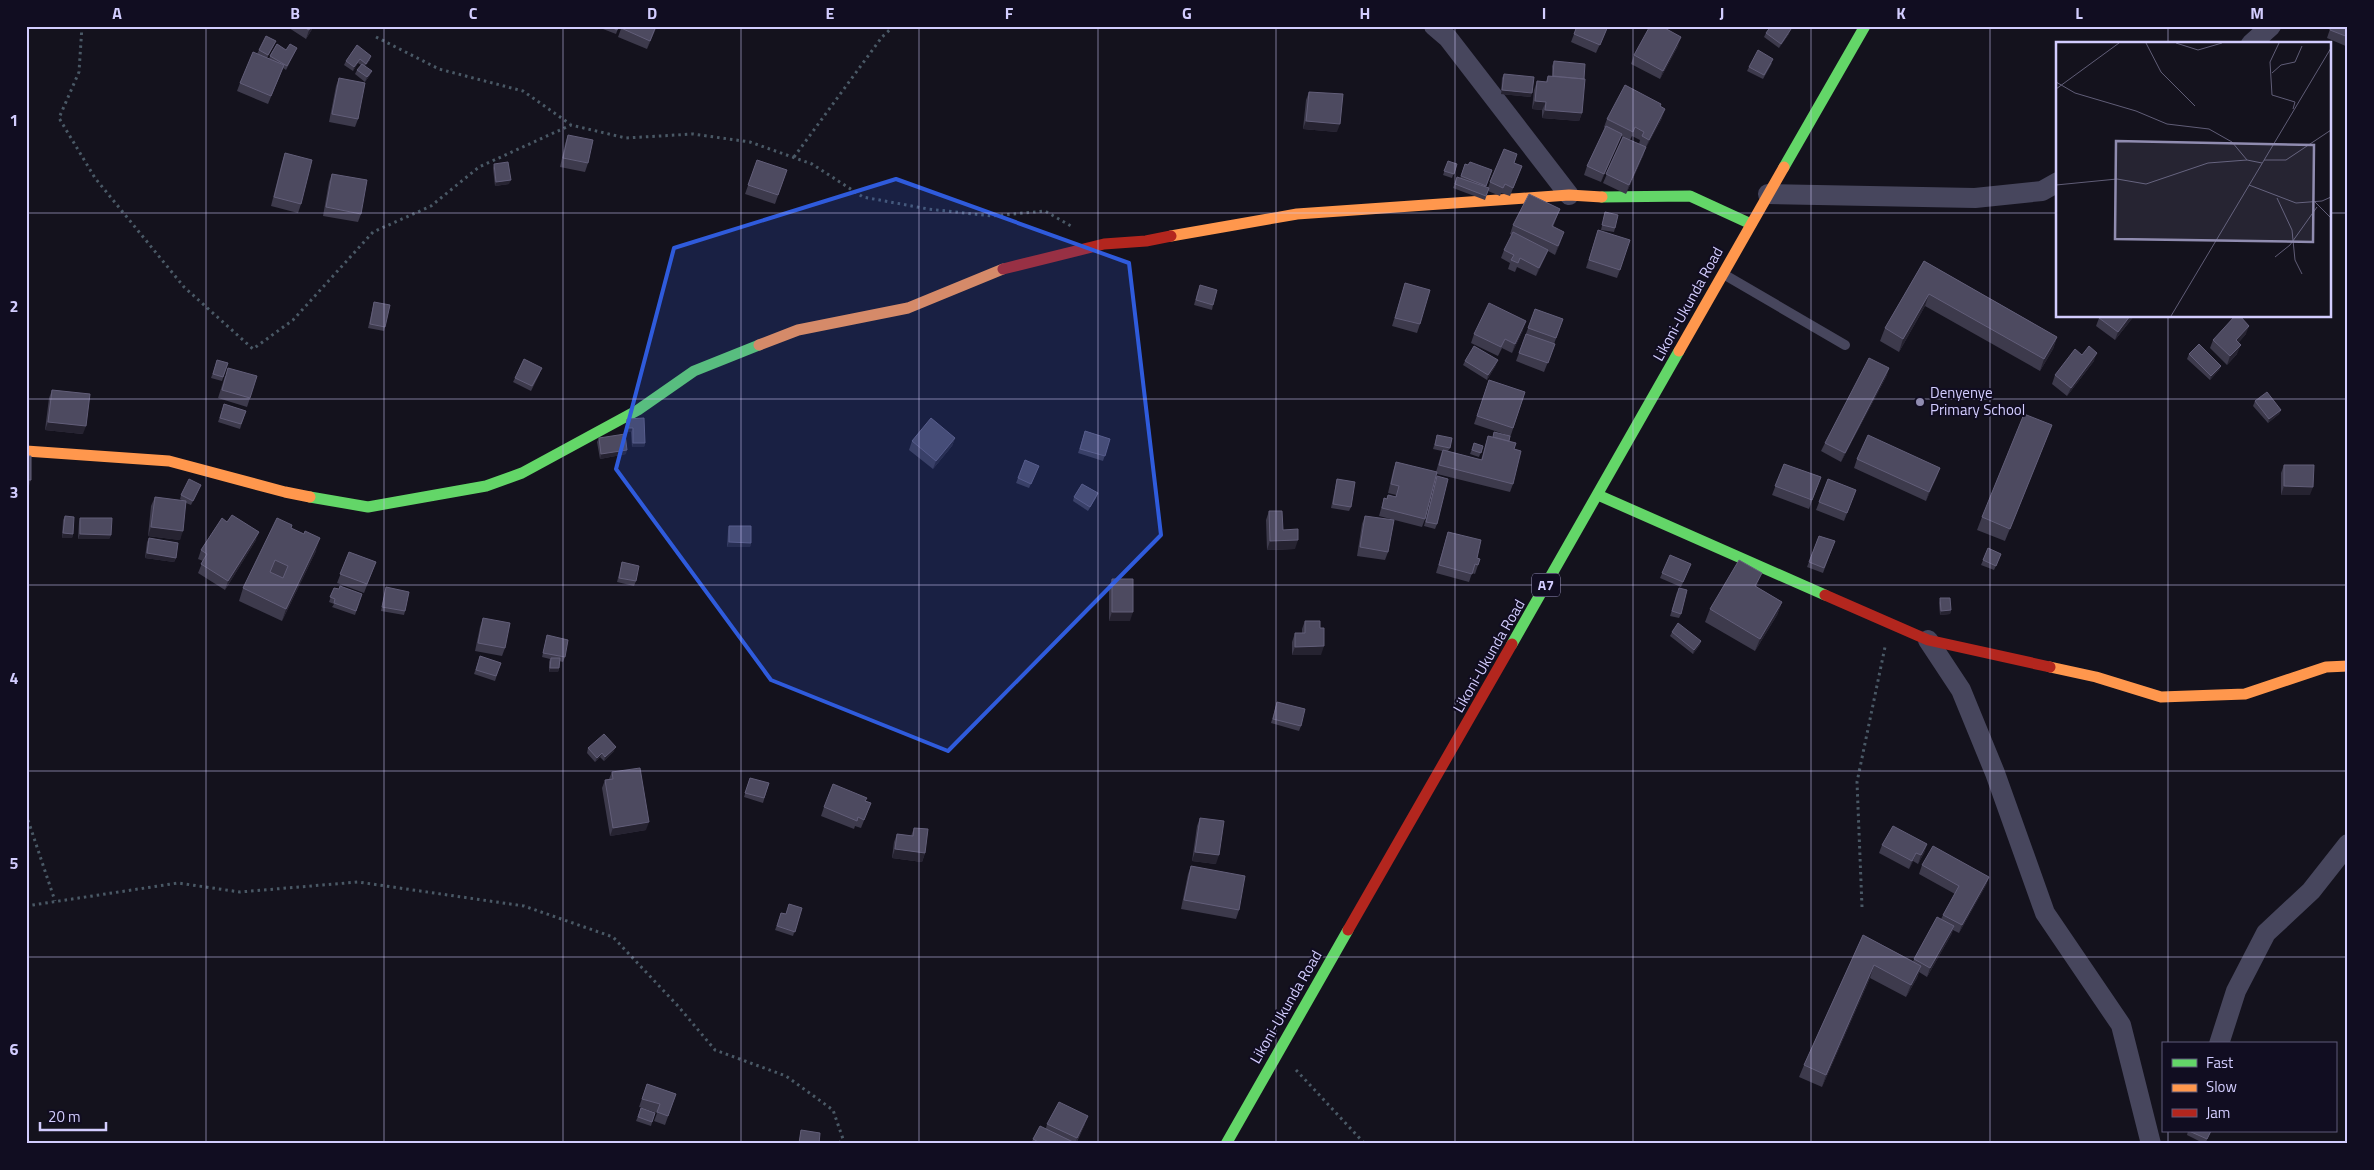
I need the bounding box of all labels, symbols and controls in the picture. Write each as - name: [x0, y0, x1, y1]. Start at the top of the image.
- text: A: [112, 1, 122, 25]
- text: B: [290, 1, 300, 25]
- text: C: [469, 1, 478, 25]
- text: D: [647, 1, 657, 25]
- text: E: [826, 1, 835, 25]
- text: F: [1005, 1, 1014, 25]
- text: G: [1182, 1, 1192, 25]
- text: H: [1360, 1, 1370, 25]
- text: I: [1542, 1, 1546, 25]
- text: J: [1720, 1, 1724, 25]
- text: K: [1896, 1, 1906, 25]
- text: L: [2075, 1, 2083, 25]
- text: M: [2250, 1, 2264, 25]
- inset map: [2056, 42, 2332, 318]
- text: 1: [10, 108, 18, 132]
- street label: Likoni-Ukunda Road: [1647, 242, 1729, 365]
- text: 2: [10, 294, 18, 318]
- place label: Denyenye Primary School: [1930, 381, 2025, 421]
- marker: Denyenye Primary School: [1914, 396, 1926, 408]
- text: 3: [10, 480, 18, 504]
- road number: A7: [1532, 574, 1560, 596]
- street label: Likoni-Ukunda Road: [1447, 595, 1530, 717]
- text: 4: [10, 666, 19, 690]
- text: 5: [10, 851, 19, 875]
- street label: Likoni-Ukunda Road: [1244, 946, 1327, 1068]
- text: 6: [10, 1037, 19, 1061]
- legend: [2162, 1042, 2336, 1132]
- text: Fast: [2206, 1051, 2234, 1074]
- text: Slow: [2206, 1075, 2237, 1098]
- scale bar: [40, 1100, 106, 1132]
- text: Jam: [2206, 1101, 2230, 1124]
- text: 20 m: [48, 1105, 81, 1128]

